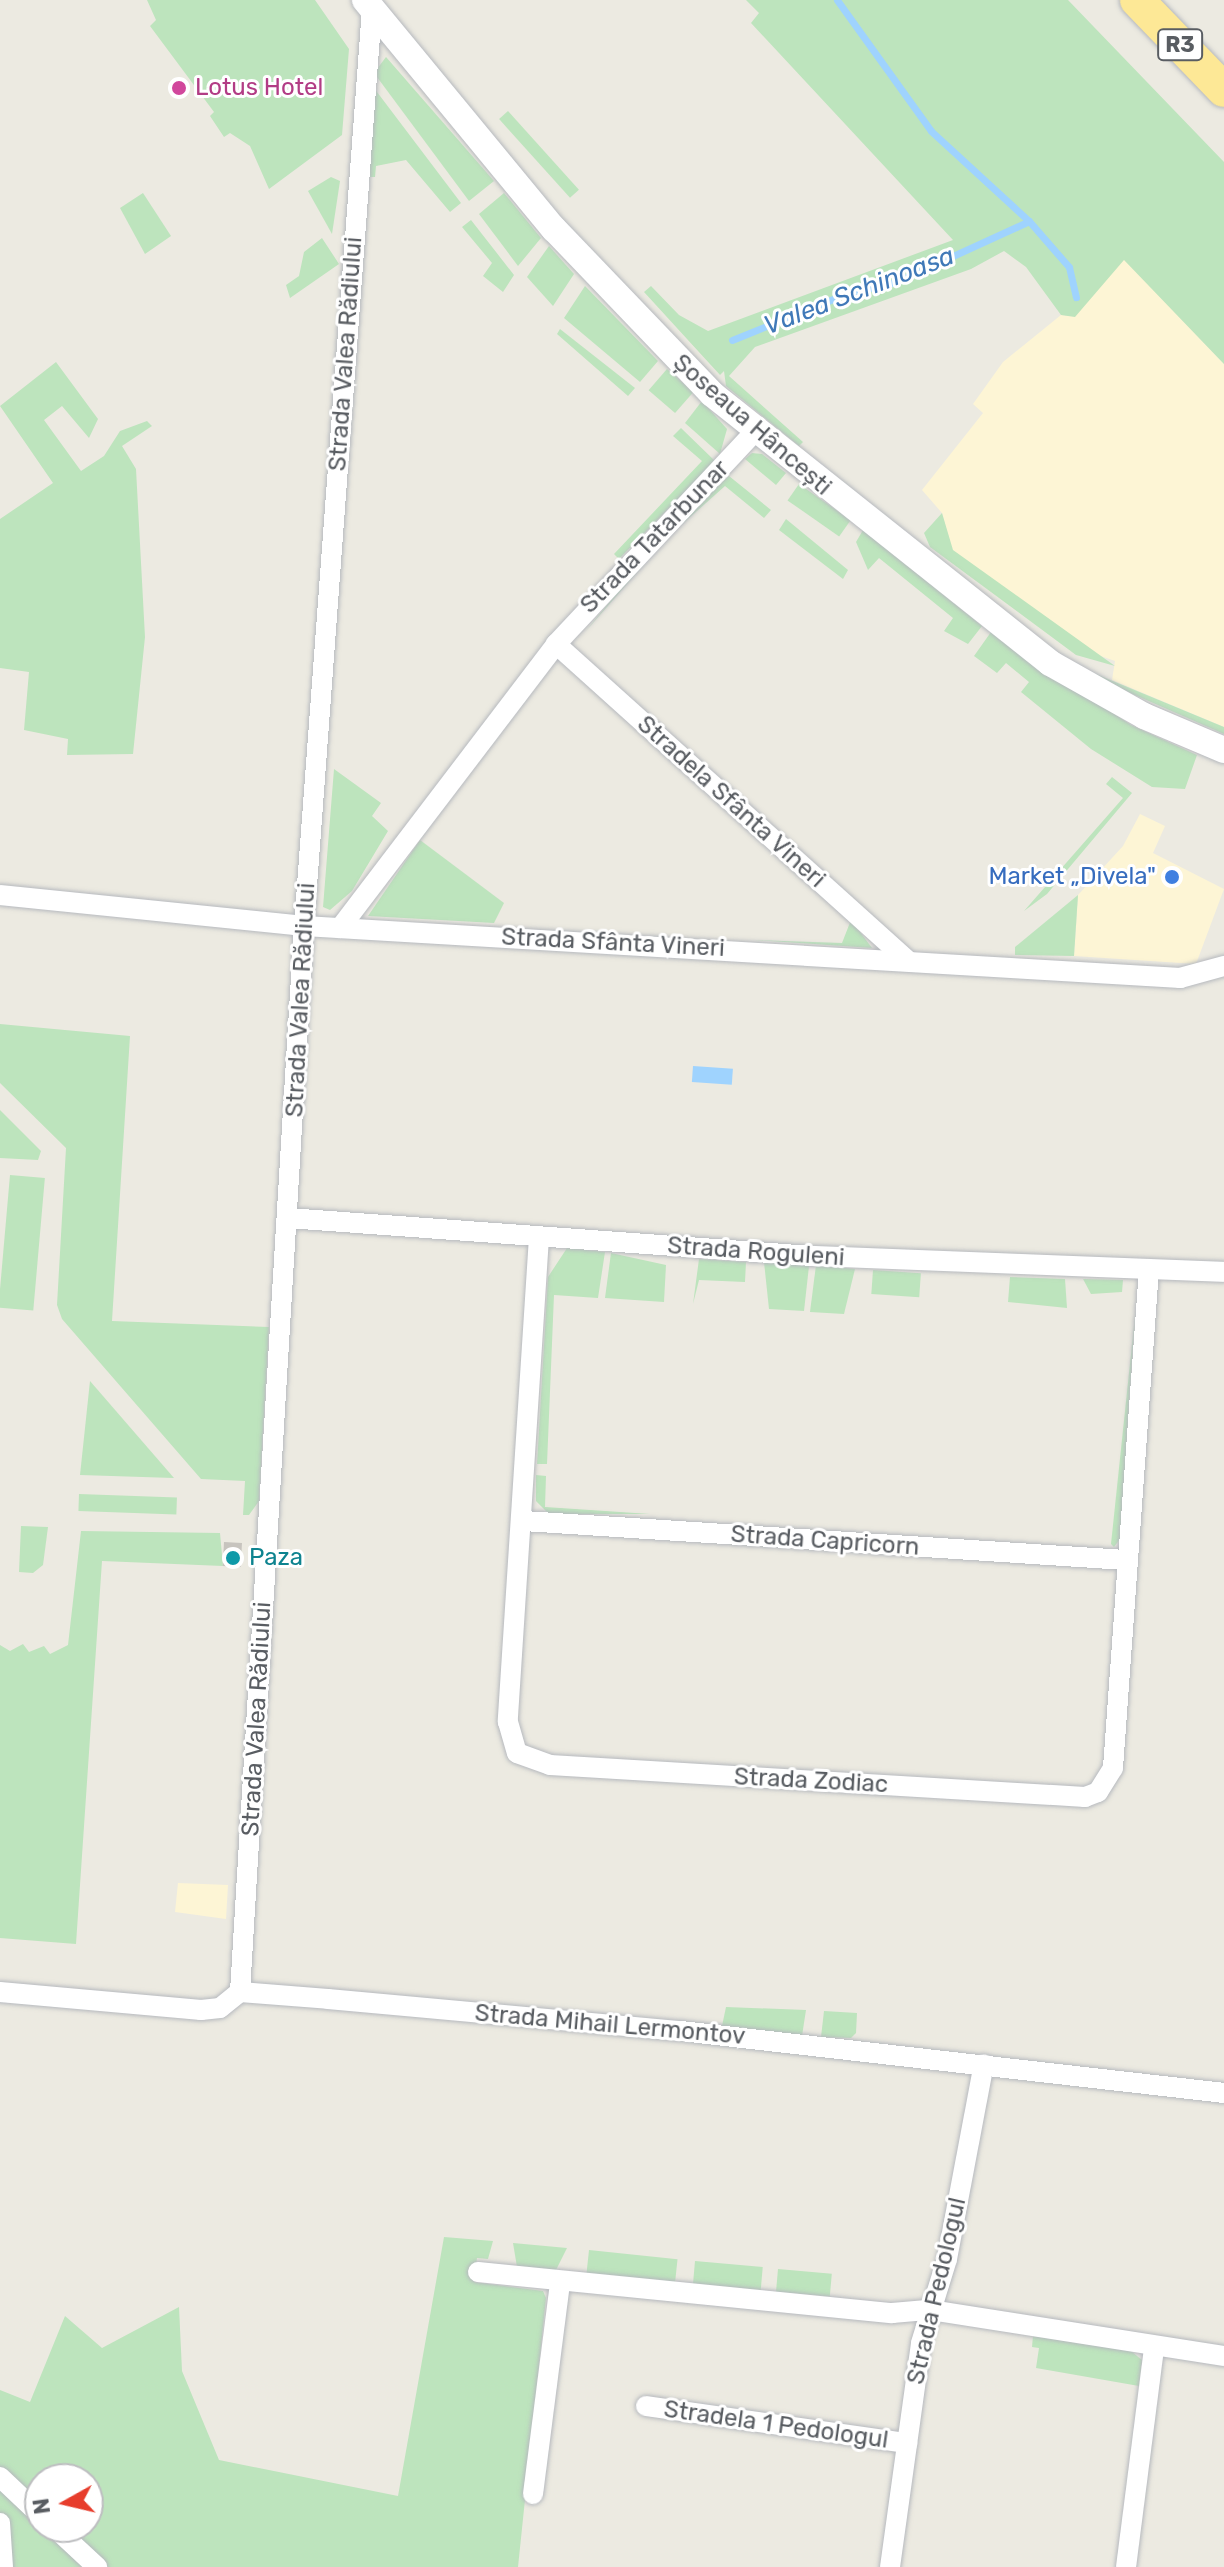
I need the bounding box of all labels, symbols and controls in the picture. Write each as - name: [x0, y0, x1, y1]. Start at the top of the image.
- road number: R3: [1156, 27, 1204, 63]
- place label: Lotus Hotel: [195, 74, 323, 102]
- marker: Lotus Hotel: [170, 79, 188, 97]
- street label: Strada Valea Rădiului: [323, 236, 369, 472]
- water label: Valea Schinoasa: [759, 240, 959, 342]
- street label: Șoseaua Hâncești: [667, 348, 837, 502]
- street label: Strada Tatarbunar: [574, 454, 736, 620]
- street label: Stradela Sfânta Vineri: [631, 710, 831, 894]
- place label: Market „Divela": [988, 863, 1156, 891]
- marker: Market „Divela": [1163, 868, 1181, 886]
- street label: Strada Valea Rădiului: [280, 882, 322, 1118]
- street label: Strada Sfânta Vineri: [500, 923, 726, 963]
- street label: Strada Roguleni: [666, 1231, 846, 1273]
- street label: Strada Capricorn: [730, 1520, 920, 1562]
- place label: Paza: [249, 1544, 303, 1572]
- marker: Paza: [224, 1549, 242, 1567]
- street label: Strada Valea Rădiului: [236, 1601, 278, 1837]
- street label: Strada Zodiac: [733, 1763, 889, 1799]
- street label: Strada Mihail Lermontov: [474, 1999, 746, 2051]
- street label: Strada Pedologul: [902, 2195, 972, 2387]
- street label: Stradela 1 Pedologul: [662, 2395, 890, 2455]
- north arrow: [24, 2463, 104, 2543]
- text: N: [27, 2496, 56, 2516]

